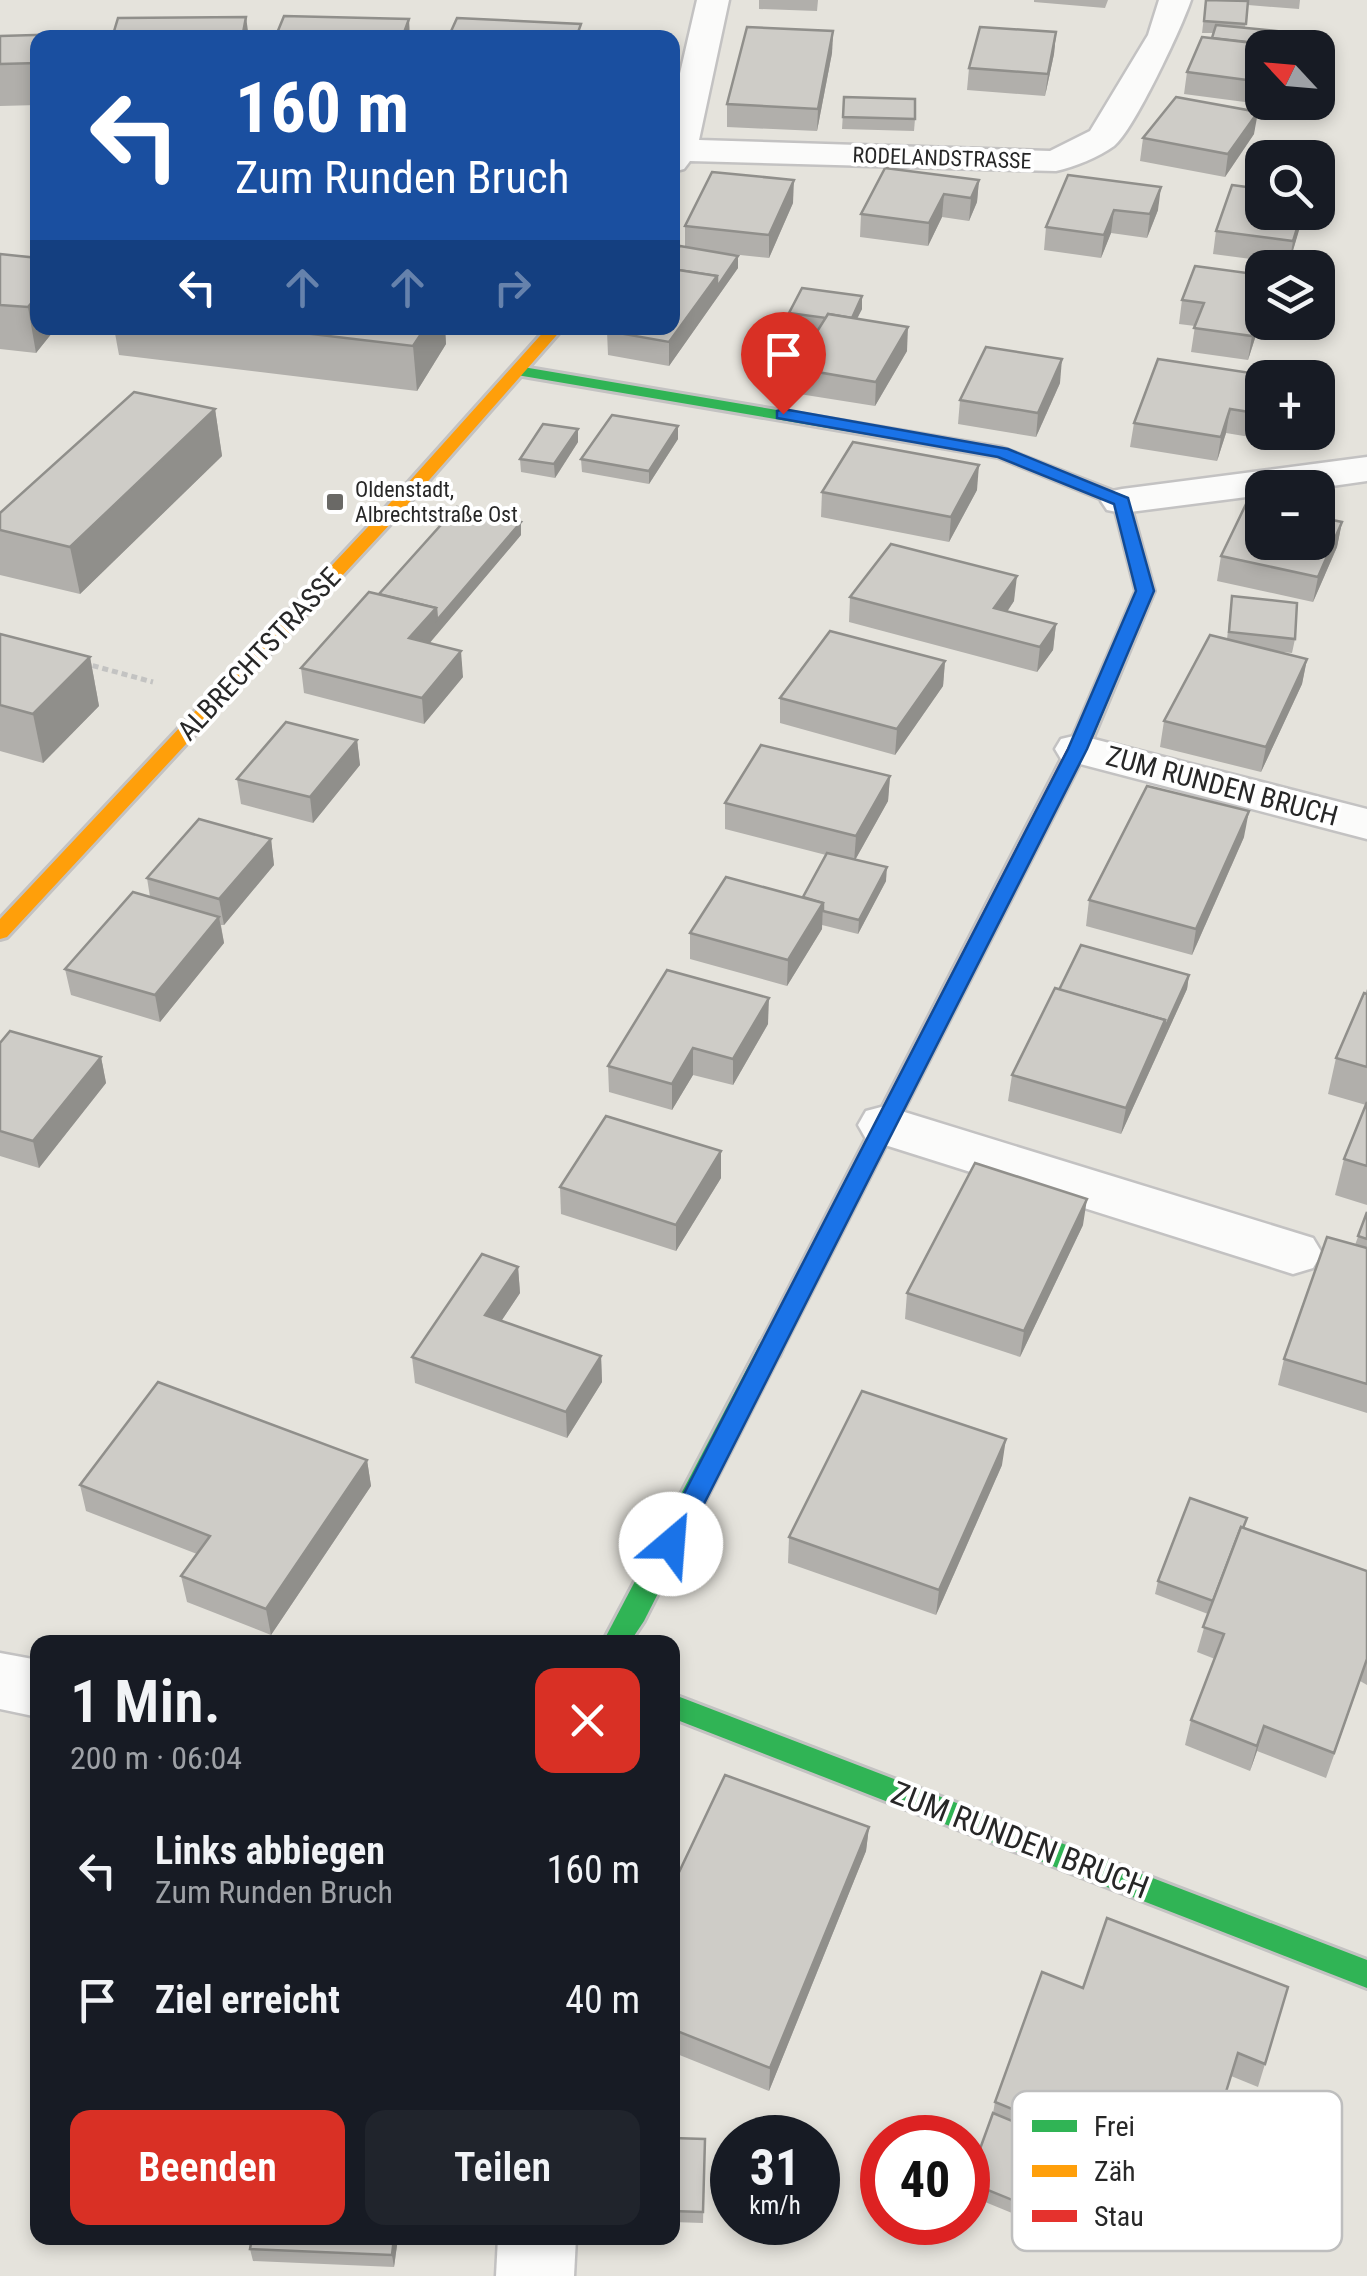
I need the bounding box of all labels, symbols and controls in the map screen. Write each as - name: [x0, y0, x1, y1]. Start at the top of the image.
- north arrow: [1245, 30, 1335, 120]
- map controls: [1245, 30, 1335, 560]
- text: 160 m: [235, 67, 409, 149]
- icon: left: [70, 70, 200, 200]
- button: search: [1245, 140, 1335, 230]
- street label: RODELANDSTRASSE: [852, 142, 1032, 174]
- text: Zum Runden Bruch: [235, 151, 570, 204]
- button: layers: [1245, 250, 1335, 340]
- icon: left: [170, 260, 225, 315]
- icon: ahead: [275, 260, 330, 315]
- icon: ahead: [380, 260, 435, 315]
- icon: right: [485, 260, 540, 315]
- pin: [741, 312, 826, 415]
- icon: arrive: [756, 327, 811, 382]
- button: +: [1245, 360, 1335, 450]
- button: −: [1245, 470, 1335, 560]
- place label: Oldenstadt, Albrechtstraße Ost: [355, 477, 518, 527]
- marker: Oldenstadt, Albrechtstraße Ost: [324, 491, 346, 513]
- street label: ALBRECHTSTRASSE: [171, 561, 347, 747]
- street label: ZUM RUNDEN BRUCH: [1102, 739, 1342, 833]
- position arrow: [619, 1492, 723, 1596]
- text: 1 Min.: [70, 1666, 221, 1737]
- button: close: [535, 1668, 640, 1773]
- text: 200 m · 06:04: [70, 1739, 242, 1777]
- street label: ZUM RUNDEN BRUCH: [886, 1773, 1154, 1907]
- text: Links abbiegen: [155, 1829, 385, 1873]
- icon: left: [70, 1843, 125, 1898]
- text: 160 m: [546, 1848, 640, 1892]
- text: Zum Runden Bruch: [155, 1873, 393, 1911]
- icon: arrive: [70, 1973, 125, 2028]
- text: Ziel erreicht: [155, 1978, 340, 2022]
- text: 40 m: [565, 1978, 640, 2022]
- legend: [1012, 2091, 1342, 2251]
- button: Beenden: [70, 2110, 345, 2225]
- button: Teilen: [365, 2110, 640, 2225]
- text: Frei: [1094, 2110, 1135, 2143]
- speed limit sign: 40: [860, 2115, 990, 2245]
- text: 31: [750, 2139, 800, 2197]
- text: Zäh: [1094, 2155, 1136, 2188]
- text: km/h: [749, 2191, 801, 2220]
- text: Stau: [1094, 2200, 1144, 2233]

